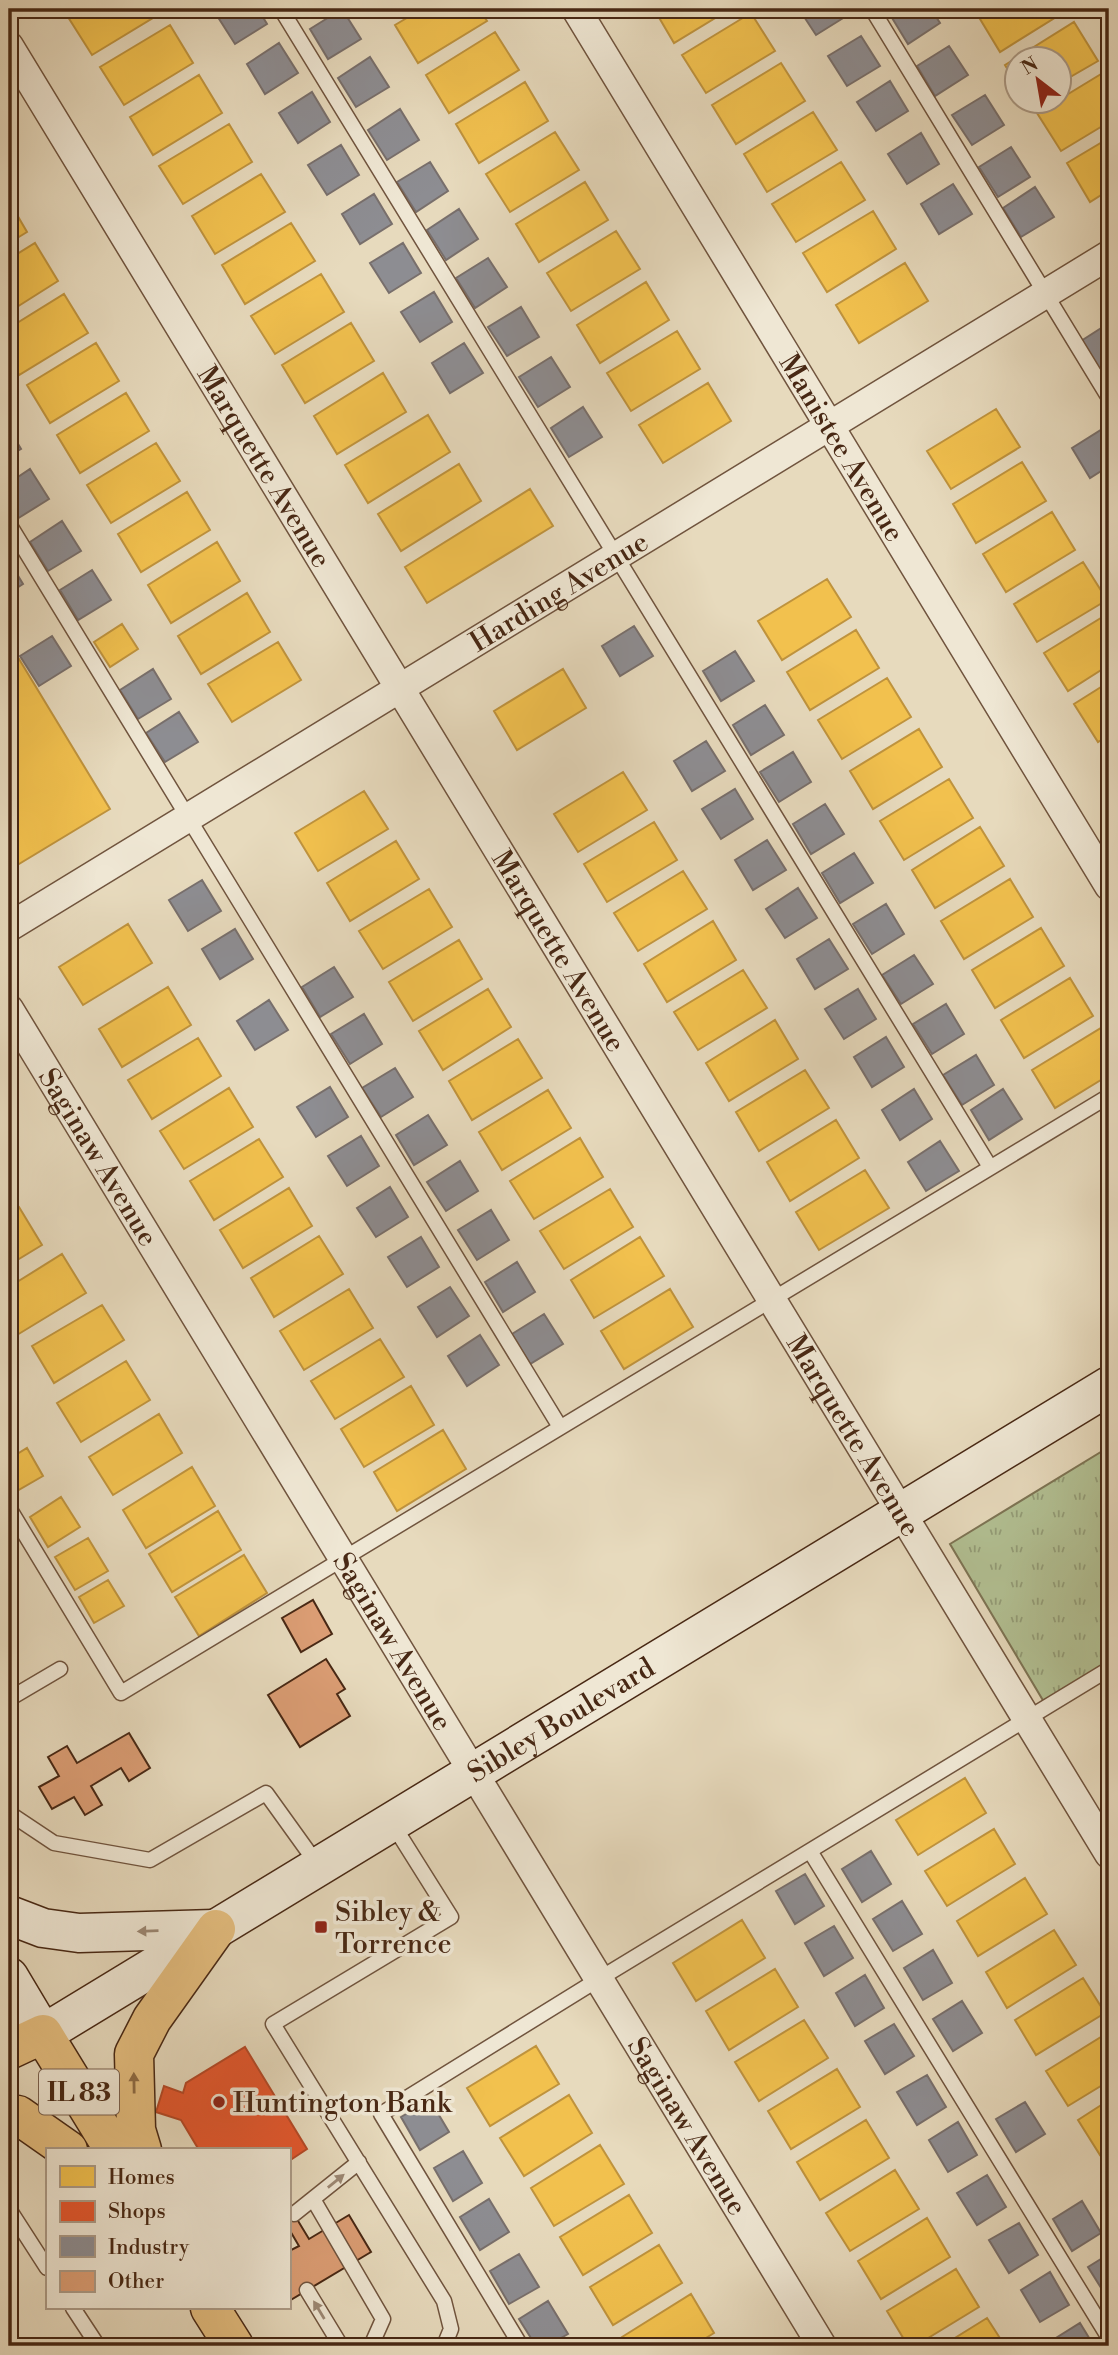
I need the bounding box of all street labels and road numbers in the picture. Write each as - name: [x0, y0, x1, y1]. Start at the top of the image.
- street label: Manistee Avenue: [771, 348, 912, 548]
- street label: Marquette Avenue: [189, 360, 338, 574]
- street label: Harding Avenue: [464, 525, 655, 660]
- street label: Marquette Avenue: [483, 844, 633, 1059]
- street label: Saginaw Avenue: [30, 1062, 165, 1253]
- street label: Marquette Avenue: [778, 1328, 928, 1543]
- street label: Saginaw Avenue: [325, 1547, 460, 1737]
- street label: Sibley Boulevard: [461, 1650, 661, 1791]
- street label: Saginaw Avenue: [619, 2031, 754, 2222]
- road number: IL 83: [39, 2070, 119, 2114]

